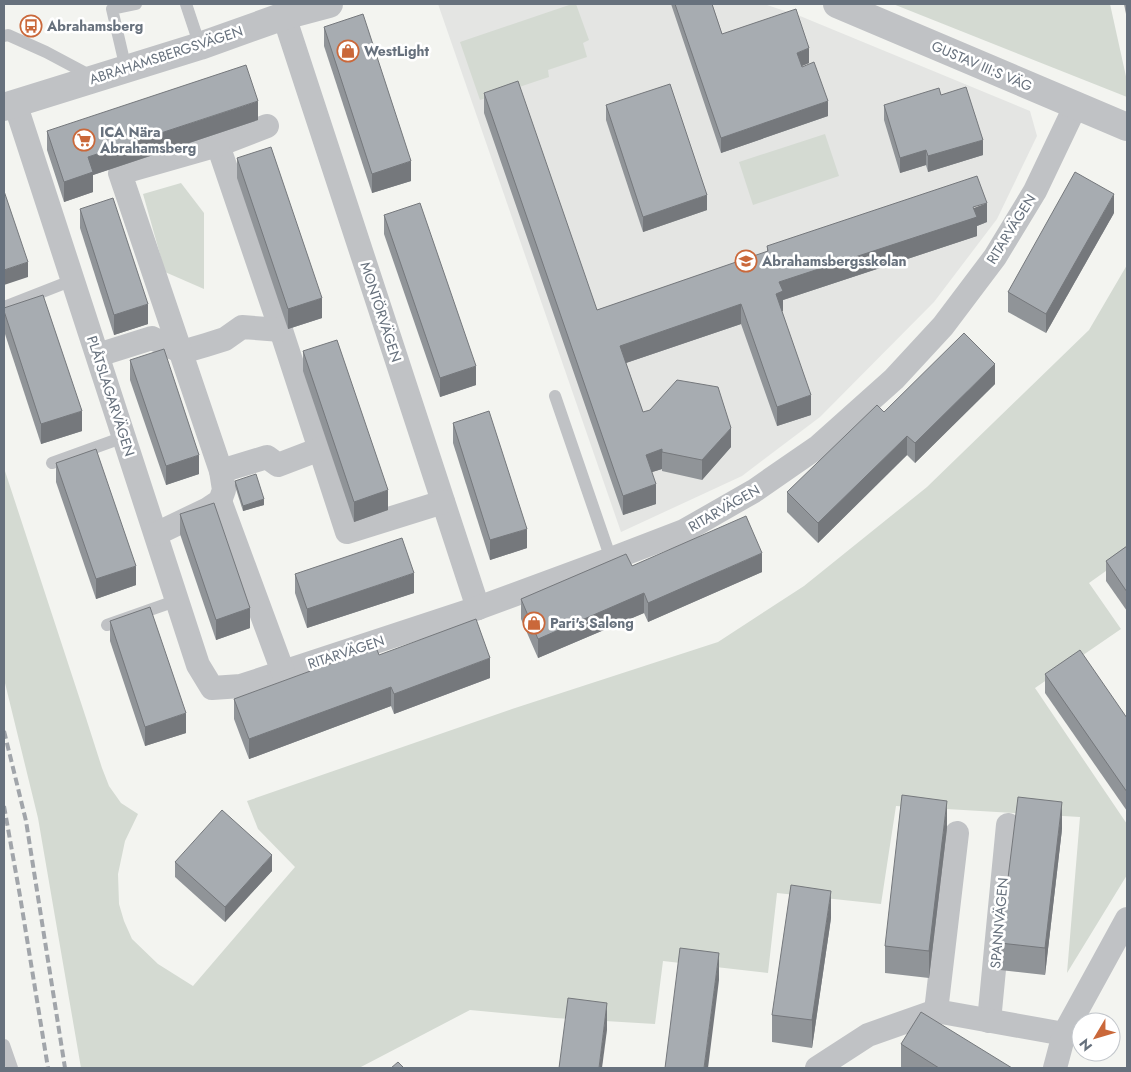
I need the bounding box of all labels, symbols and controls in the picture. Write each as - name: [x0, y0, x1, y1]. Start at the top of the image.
- bus stop icon: Abrahamsberg: [19, 14, 43, 38]
- place label: Abrahamsberg: [46, 16, 143, 36]
- street label: ABRAHAMSBERGSVÄGEN: [87, 21, 245, 89]
- street label: GUSTAV III:S VÄG: [929, 36, 1036, 96]
- shop icon: WestLight: [336, 39, 360, 63]
- place label: WestLight: [364, 41, 429, 61]
- place label: ICA Nära Abrahamsberg: [99, 122, 196, 158]
- supermarket icon: ICA Nära Abrahamsberg: [72, 128, 96, 152]
- street label: RITARVÄGEN: [981, 190, 1041, 268]
- school or university icon: Abrahamsbergsskolan: [734, 249, 758, 273]
- place label: Abrahamsbergsskolan: [761, 251, 907, 271]
- street label: MONTÖRVÄGEN: [355, 259, 407, 365]
- street label: PLÅTSLAGARVÄGEN: [82, 333, 140, 459]
- street label: RITARVÄGEN: [685, 479, 763, 537]
- shop icon: Pari's Salong: [522, 611, 546, 635]
- place label: Pari's Salong: [550, 613, 634, 633]
- street label: RITARVÄGEN: [305, 630, 387, 674]
- street label: SPANNVÄGEN: [985, 877, 1013, 969]
- north arrow: [1071, 1012, 1121, 1062]
- text: N: [1074, 1034, 1097, 1056]

